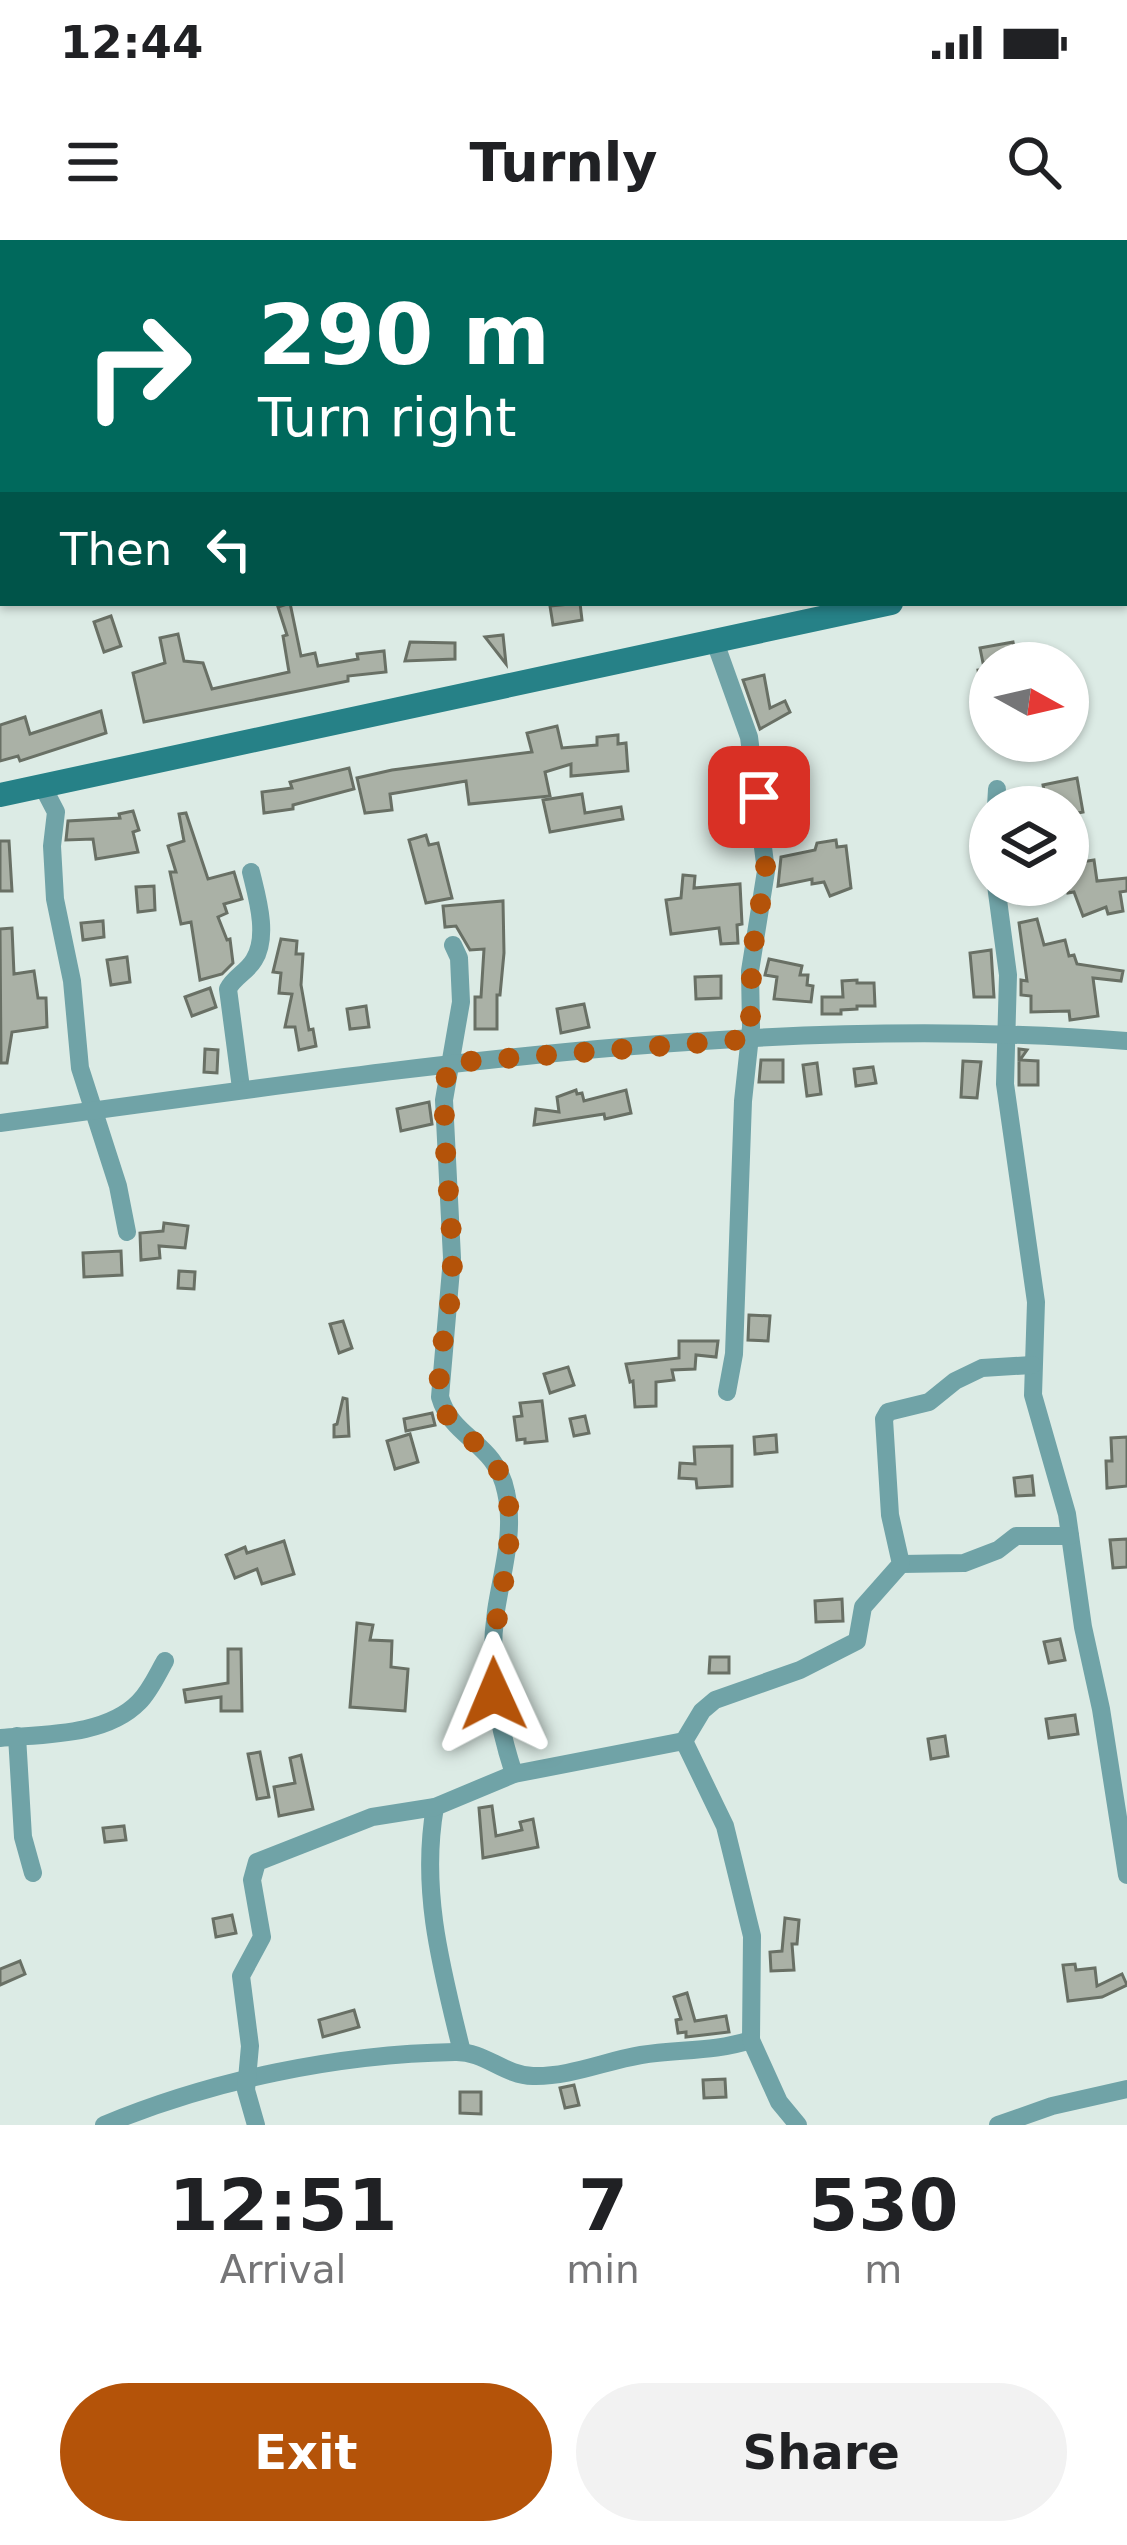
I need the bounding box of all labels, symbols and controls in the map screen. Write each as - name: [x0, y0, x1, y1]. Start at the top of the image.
- text: 12:44: [60, 16, 203, 69]
- icon: menu: [60, 129, 126, 195]
- icon: search: [1001, 129, 1067, 195]
- text: Turnly: [469, 131, 658, 194]
- text: 290 m: [258, 286, 550, 384]
- icon: right: [60, 288, 216, 444]
- text: Turn right: [258, 386, 517, 449]
- icon: left: [196, 516, 262, 582]
- text: Then: [60, 523, 172, 576]
- north arrow: [969, 642, 1089, 762]
- map controls: [969, 642, 1089, 906]
- pin: [708, 746, 810, 848]
- icon: arrive: [726, 764, 792, 830]
- button: layers: [969, 786, 1089, 906]
- position arrow: [431, 1631, 557, 1757]
- text: 12:51: [168, 2163, 398, 2247]
- text: 7: [578, 2163, 628, 2247]
- text: 530: [808, 2163, 958, 2247]
- text: Arrival: [220, 2247, 346, 2292]
- text: min: [566, 2247, 640, 2292]
- text: m: [864, 2247, 902, 2292]
- button: Exit: [60, 2383, 552, 2521]
- button: Share: [576, 2383, 1067, 2521]

